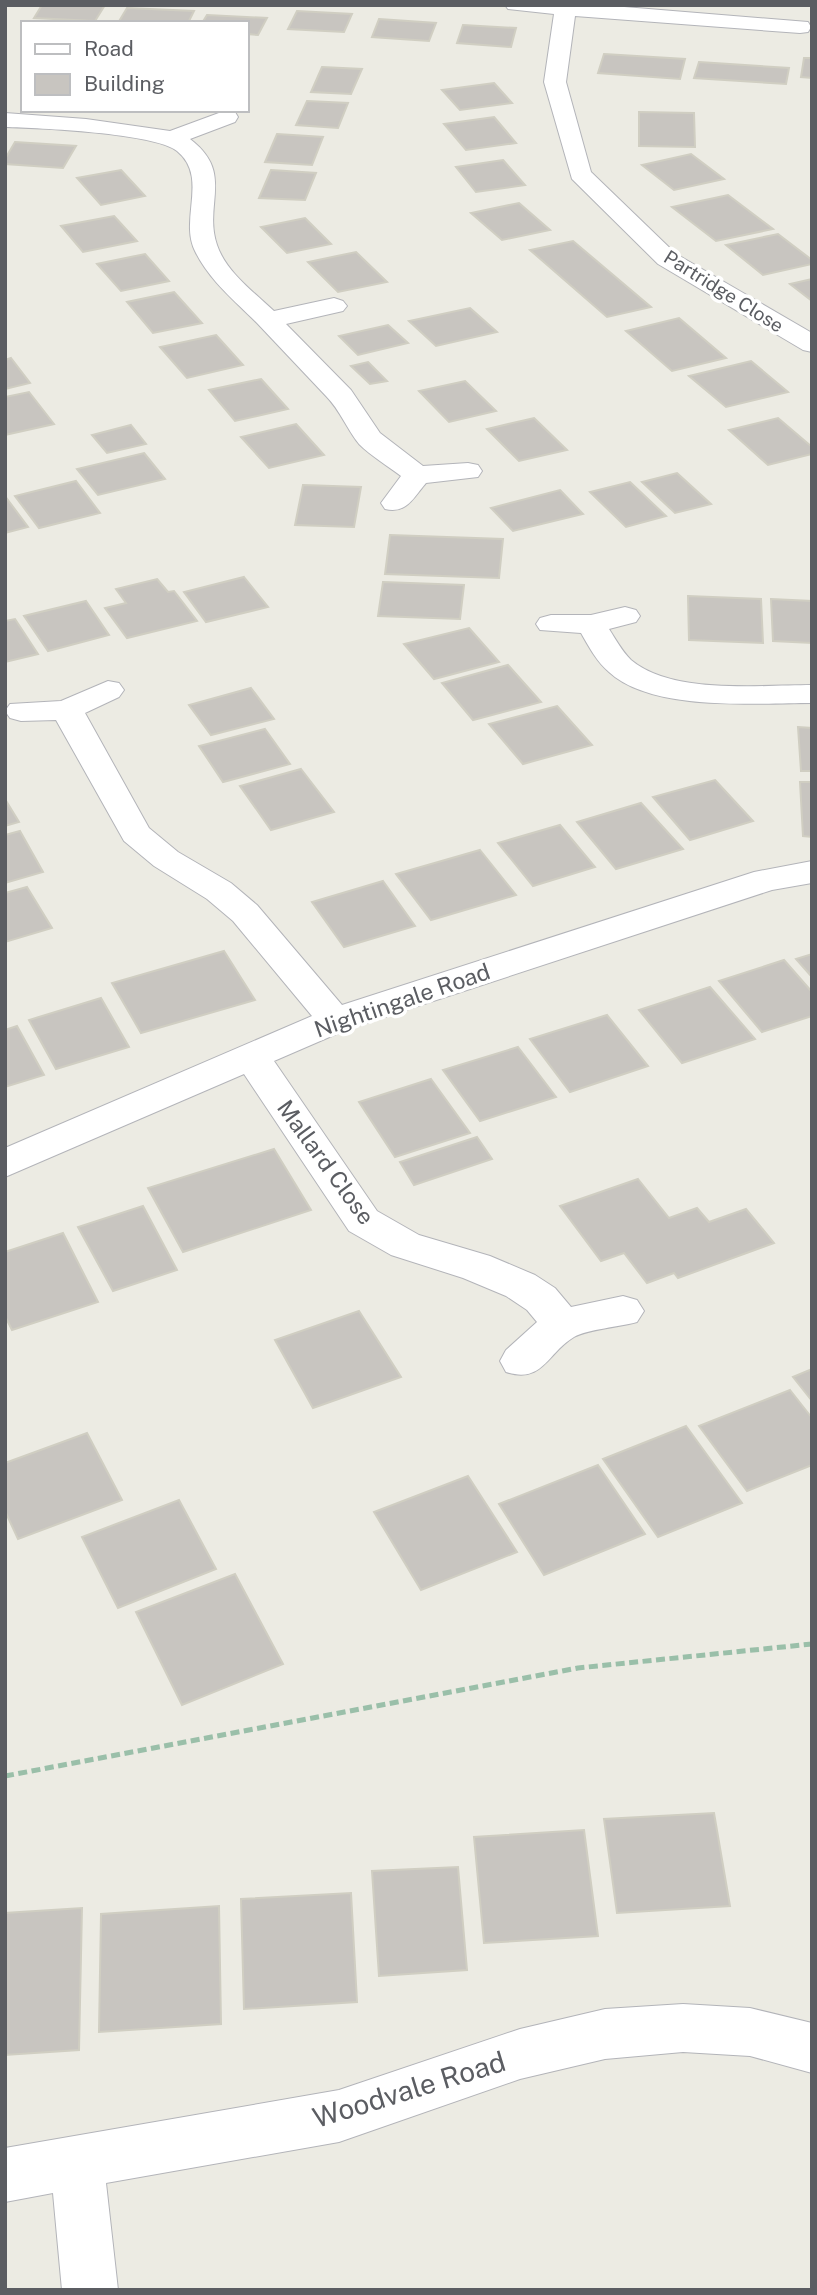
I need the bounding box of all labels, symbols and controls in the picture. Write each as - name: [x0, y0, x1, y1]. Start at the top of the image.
- legend: [21, 21, 248, 112]
- text: Road: [84, 36, 134, 61]
- text: Building: [84, 71, 165, 96]
- street label: Partridge Close: [660, 245, 788, 337]
- street label: Nightingale Road: [311, 957, 493, 1043]
- street label: Mallard Close: [272, 1095, 380, 1229]
- street label: Woodvale Road: [309, 2044, 509, 2134]

